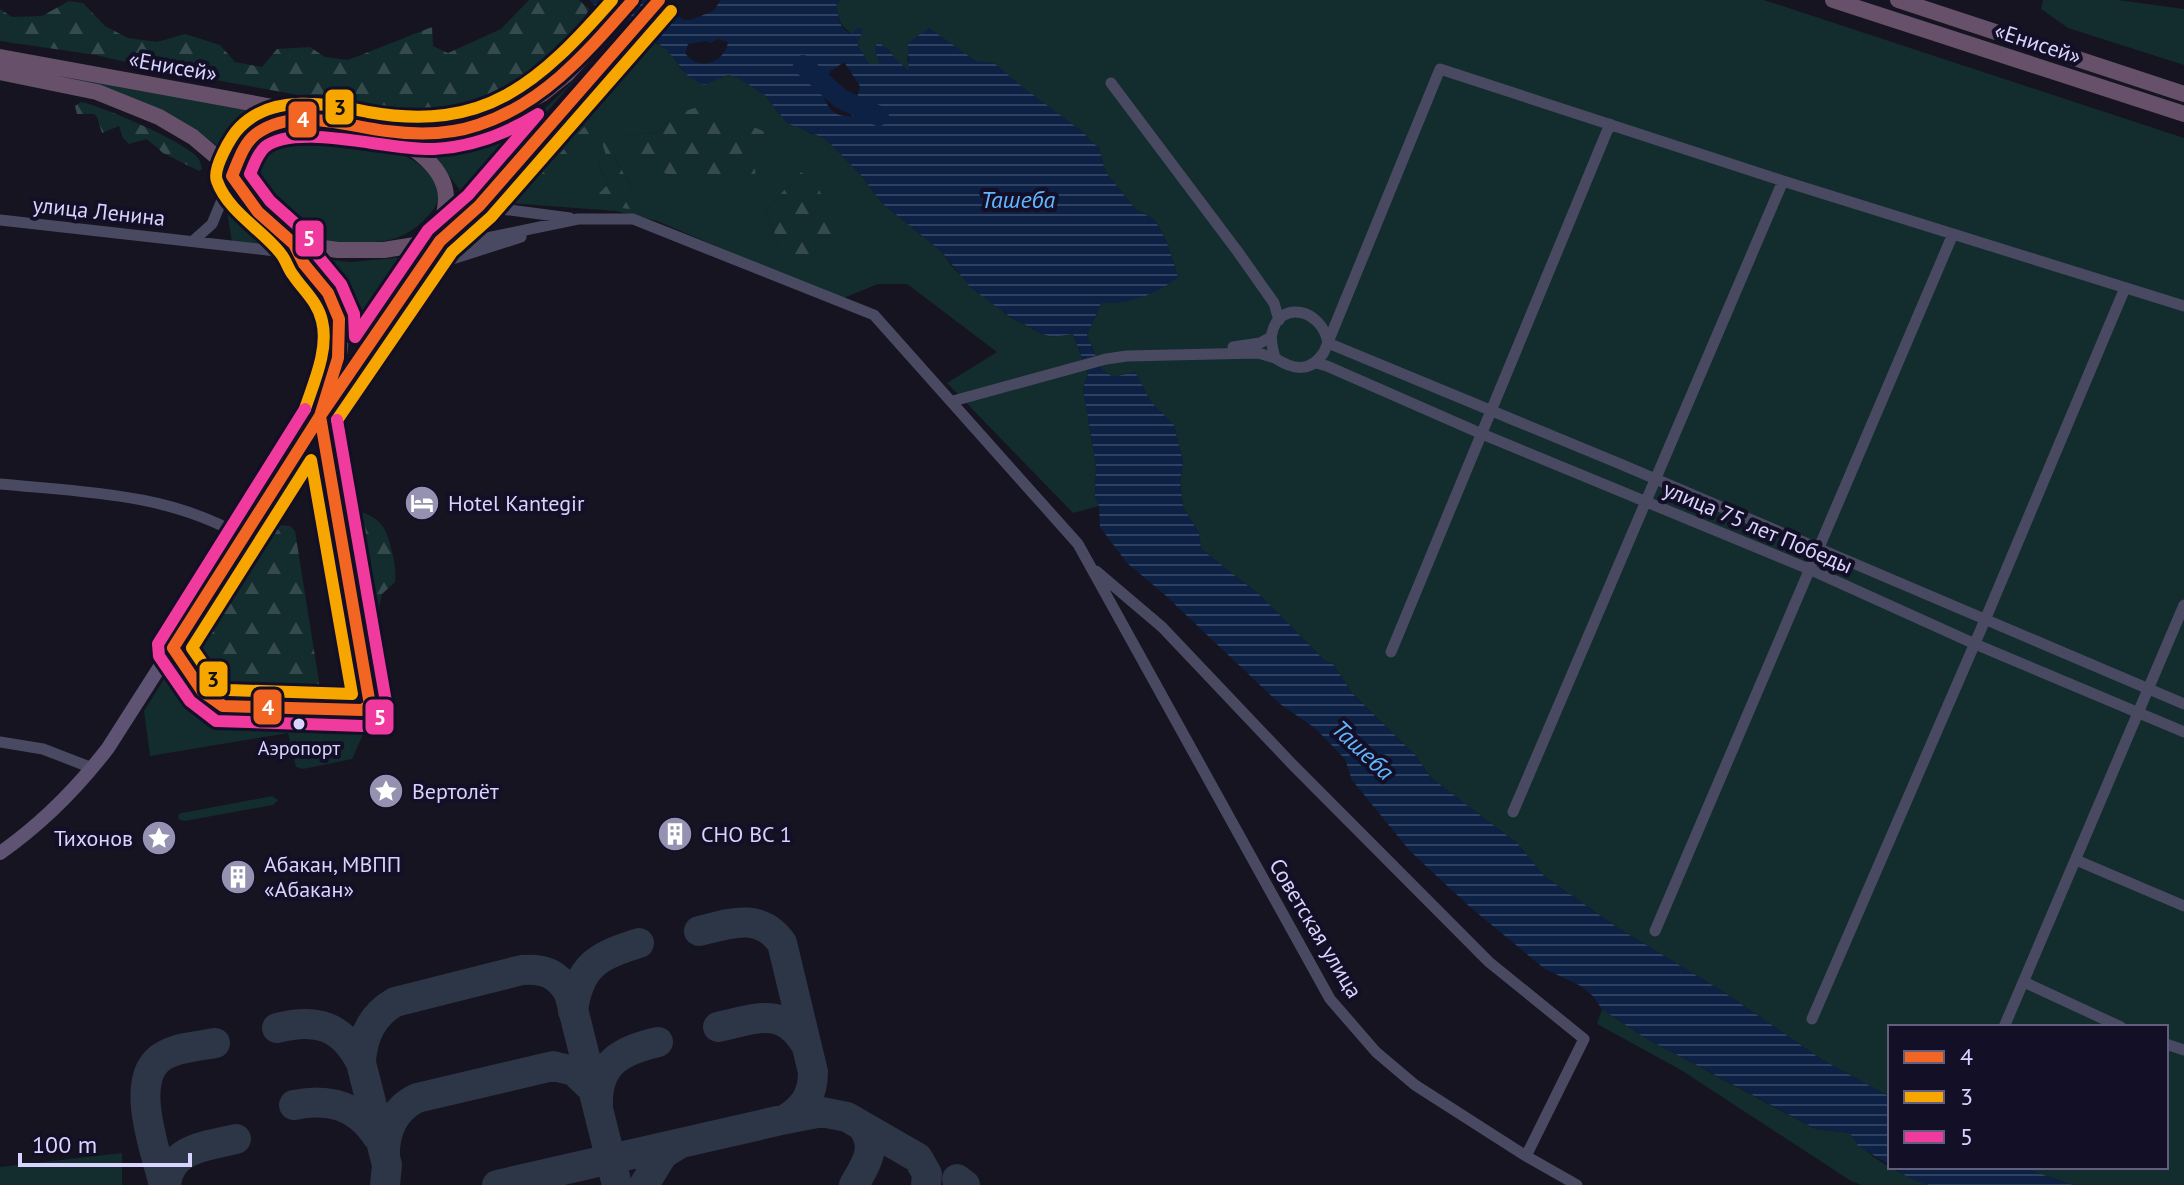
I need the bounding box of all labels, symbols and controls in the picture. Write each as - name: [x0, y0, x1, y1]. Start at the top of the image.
- street label: «Енисей»: [1991, 16, 2085, 70]
- street label: «Енисей»: [127, 44, 219, 88]
- line badge: 3: [324, 88, 355, 126]
- text: 3: [334, 93, 346, 121]
- line badge: 4: [287, 100, 318, 139]
- text: 4: [297, 105, 310, 133]
- water label: Ташеба: [981, 184, 1056, 215]
- street label: улица Ленина: [31, 190, 167, 232]
- line badge: 5: [294, 219, 325, 258]
- text: 5: [303, 224, 315, 252]
- street label: улица 75 лет Победы: [1659, 474, 1857, 580]
- hotel icon: Hotel Kantegir: [403, 484, 441, 522]
- place label: Hotel Kantegir: [448, 489, 585, 517]
- line badge: 3: [198, 660, 229, 698]
- text: 3: [207, 665, 219, 693]
- line badge: 4: [252, 688, 283, 726]
- text: 4: [262, 693, 275, 721]
- line badge: 5: [364, 698, 395, 736]
- text: 5: [374, 703, 386, 731]
- water label: Ташеба: [1325, 713, 1401, 787]
- marker: Аэропорт: [291, 716, 307, 732]
- place label: Аэропорт: [258, 735, 340, 761]
- place icon: Вертолёт: [367, 772, 405, 810]
- place label: Вертолёт: [412, 777, 499, 805]
- building icon: СНО ВС 1: [656, 815, 694, 853]
- place icon: Тихонов: [140, 819, 178, 857]
- place label: СНО ВС 1: [701, 820, 792, 848]
- place label: Тихонов: [54, 824, 133, 852]
- place label: Абакан, МВПП «Абакан»: [264, 850, 401, 903]
- street label: Советская улица: [1263, 853, 1369, 1003]
- building icon: Абакан, МВПП «Абакан»: [219, 858, 257, 896]
- legend: [1888, 1025, 2168, 1169]
- text: 4: [1960, 1041, 1973, 1072]
- text: 3: [1960, 1081, 1973, 1112]
- scale bar: [20, 1117, 190, 1167]
- text: 5: [1960, 1121, 1973, 1152]
- text: 100 m: [32, 1129, 97, 1160]

